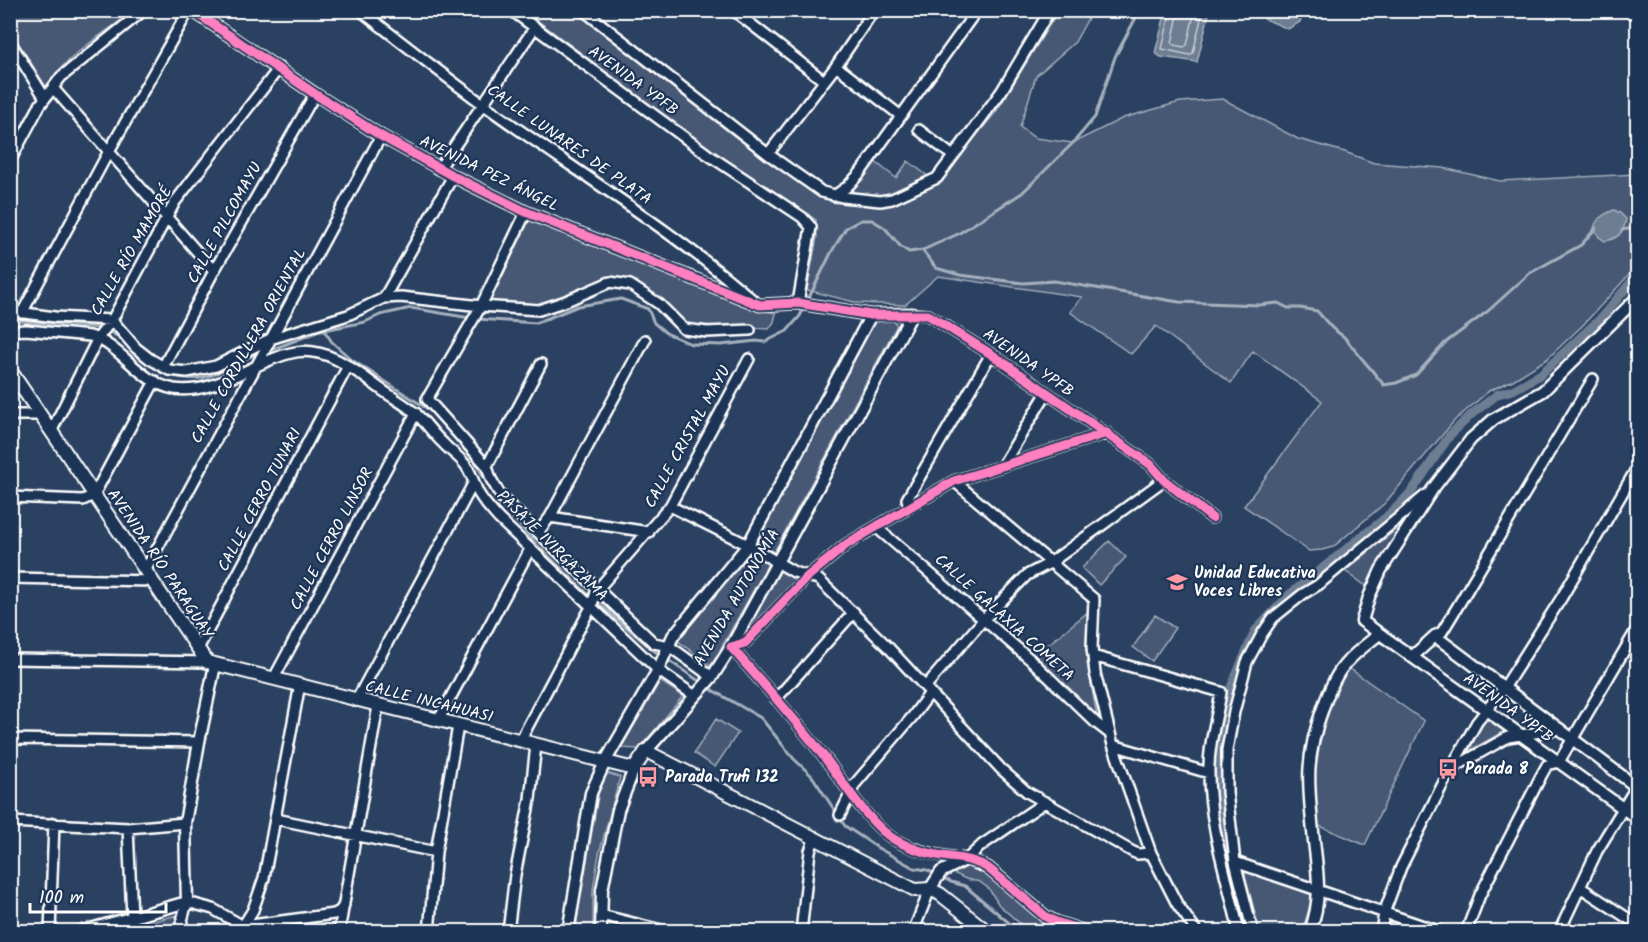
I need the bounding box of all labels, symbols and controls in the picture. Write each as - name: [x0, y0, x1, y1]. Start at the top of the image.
- street label: AVENIDA YPFB: [583, 40, 683, 122]
- street label: CALLE LUNARES DE PLATA: [481, 78, 657, 212]
- street label: AVENIDA PEZ ÁNGEL: [415, 129, 563, 219]
- street label: CALLE PILCOMAYU: [181, 157, 269, 288]
- street label: CALLE RÍO MAMORÉ: [85, 181, 180, 321]
- street label: CALLE CORDILLERA ORIENTAL: [185, 244, 313, 448]
- street label: AVENIDA YPFB: [977, 322, 1079, 404]
- street label: CALLE CRISTAL MAYU: [638, 361, 738, 513]
- street label: CALLE CERRO TUNARI: [212, 424, 308, 576]
- street label: CALLE CERRO LINSOR: [284, 463, 380, 615]
- street label: AVENIDA RÍO PARAGUAY: [100, 484, 220, 645]
- street label: PASAJE IVIRGAZAMA: [490, 484, 614, 608]
- street label: AVENIDA AUTONOMÍA: [687, 524, 787, 672]
- street label: CALLE GALAXIA COMETA: [928, 548, 1080, 688]
- place label: Unidad Educativa Voces Libres: [1194, 561, 1316, 604]
- school or university icon: Unidad Educativa Voces Libres: [1165, 570, 1189, 594]
- street label: AVENIDA YPFB: [1458, 667, 1558, 749]
- street label: CALLE INCAHUASI: [362, 674, 496, 730]
- bus stop icon: Parada 8: [1436, 757, 1460, 781]
- place label: Parada 8: [1465, 757, 1529, 782]
- bus stop icon: Parada Trufi 132: [636, 765, 660, 789]
- place label: Parada Trufi 132: [665, 765, 778, 790]
- scale bar: [30, 876, 166, 914]
- text: 100 m: [39, 884, 84, 913]

